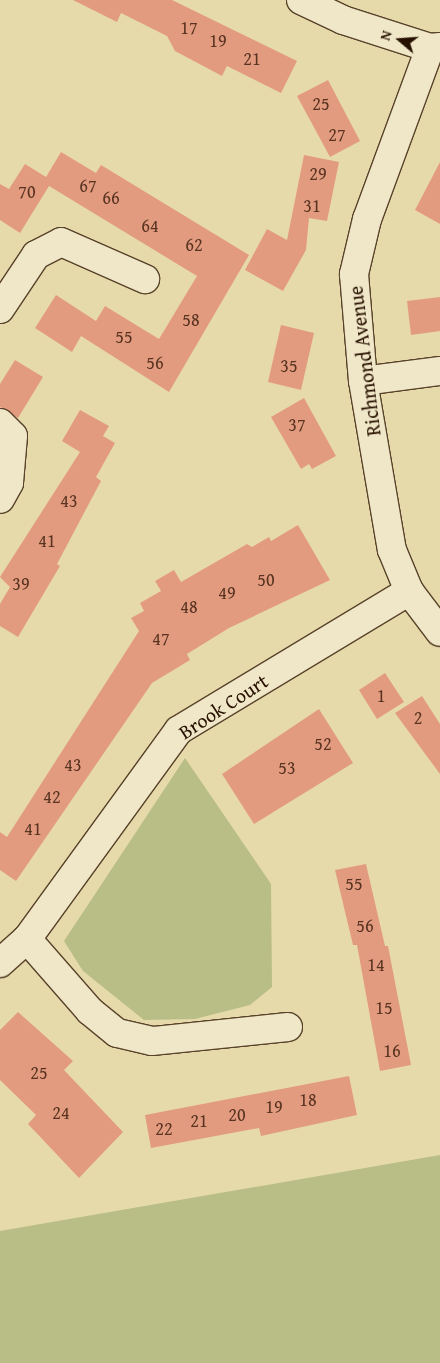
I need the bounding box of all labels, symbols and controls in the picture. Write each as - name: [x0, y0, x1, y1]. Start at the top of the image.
- north arrow: [375, 15, 425, 65]
- house number: 17: [180, 17, 198, 39]
- text: N: [375, 28, 397, 43]
- house number: 19: [209, 30, 227, 52]
- house number: 21: [243, 48, 261, 70]
- house number: 25: [312, 93, 330, 115]
- house number: 27: [328, 124, 346, 146]
- house number: 29: [309, 163, 327, 185]
- house number: 67: [79, 175, 97, 197]
- house number: 70: [18, 181, 36, 203]
- house number: 66: [102, 187, 120, 209]
- house number: 31: [303, 195, 321, 217]
- house number: 64: [141, 215, 159, 237]
- house number: 62: [185, 234, 203, 256]
- street label: Richmond Avenue: [343, 284, 385, 438]
- house number: 58: [182, 309, 200, 331]
- house number: 55: [115, 326, 133, 348]
- house number: 56: [146, 352, 164, 374]
- house number: 35: [280, 355, 298, 377]
- house number: 37: [288, 414, 306, 436]
- house number: 43: [60, 490, 78, 512]
- house number: 41: [38, 530, 56, 552]
- house number: 50: [257, 569, 275, 591]
- house number: 39: [12, 573, 30, 595]
- house number: 49: [218, 582, 236, 604]
- house number: 48: [180, 596, 198, 618]
- house number: 47: [152, 628, 170, 650]
- street label: Brook Court: [174, 668, 272, 744]
- house number: 1: [377, 685, 385, 707]
- house number: 2: [414, 707, 422, 729]
- house number: 52: [314, 733, 332, 755]
- house number: 43: [64, 754, 82, 776]
- house number: 53: [278, 757, 296, 779]
- house number: 42: [43, 786, 61, 808]
- house number: 41: [24, 818, 42, 840]
- house number: 55: [345, 873, 363, 895]
- house number: 56: [356, 915, 374, 937]
- house number: 14: [367, 954, 385, 976]
- house number: 15: [375, 997, 393, 1019]
- house number: 16: [383, 1040, 401, 1062]
- house number: 25: [30, 1062, 48, 1084]
- house number: 18: [299, 1089, 317, 1111]
- house number: 19: [265, 1096, 283, 1118]
- house number: 24: [52, 1102, 70, 1124]
- house number: 20: [228, 1104, 246, 1126]
- house number: 21: [190, 1110, 208, 1132]
- house number: 22: [155, 1118, 173, 1140]

